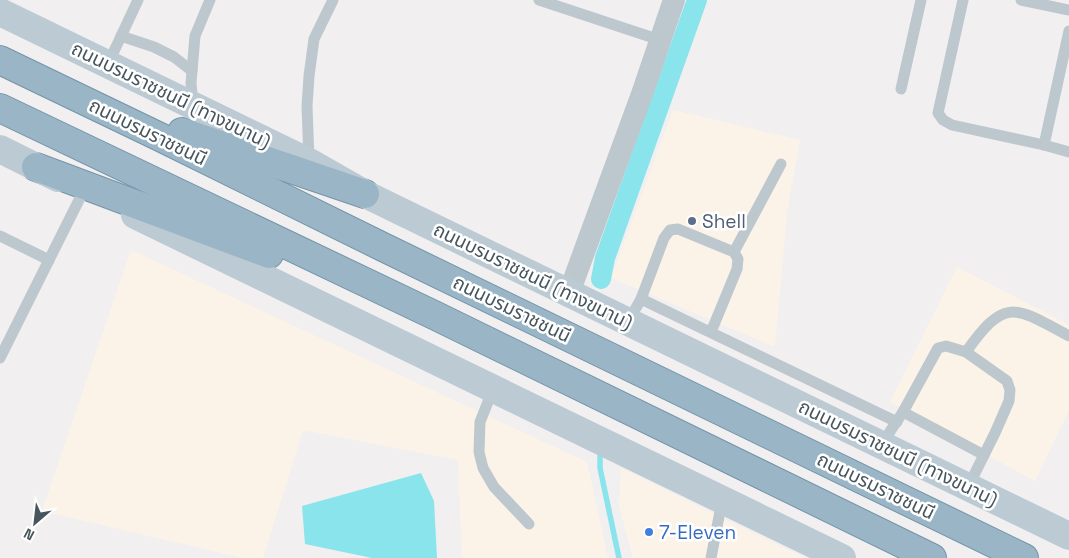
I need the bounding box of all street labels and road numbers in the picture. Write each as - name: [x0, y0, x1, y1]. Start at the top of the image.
- street label: ถนนบรมราชชนนี (ทางขนาน): [68, 37, 274, 153]
- street label: ถนนบรมราชชนนี: [85, 94, 211, 170]
- street label: ถนนบรมราชชนนี (ทางขนาน): [430, 218, 636, 334]
- street label: ถนนบรมราชชนนี: [449, 271, 575, 347]
- street label: ถนนบรมราชชนนี (ทางขนาน): [795, 395, 1001, 511]
- street label: ถนนบรมราชชนนี: [813, 448, 939, 524]

